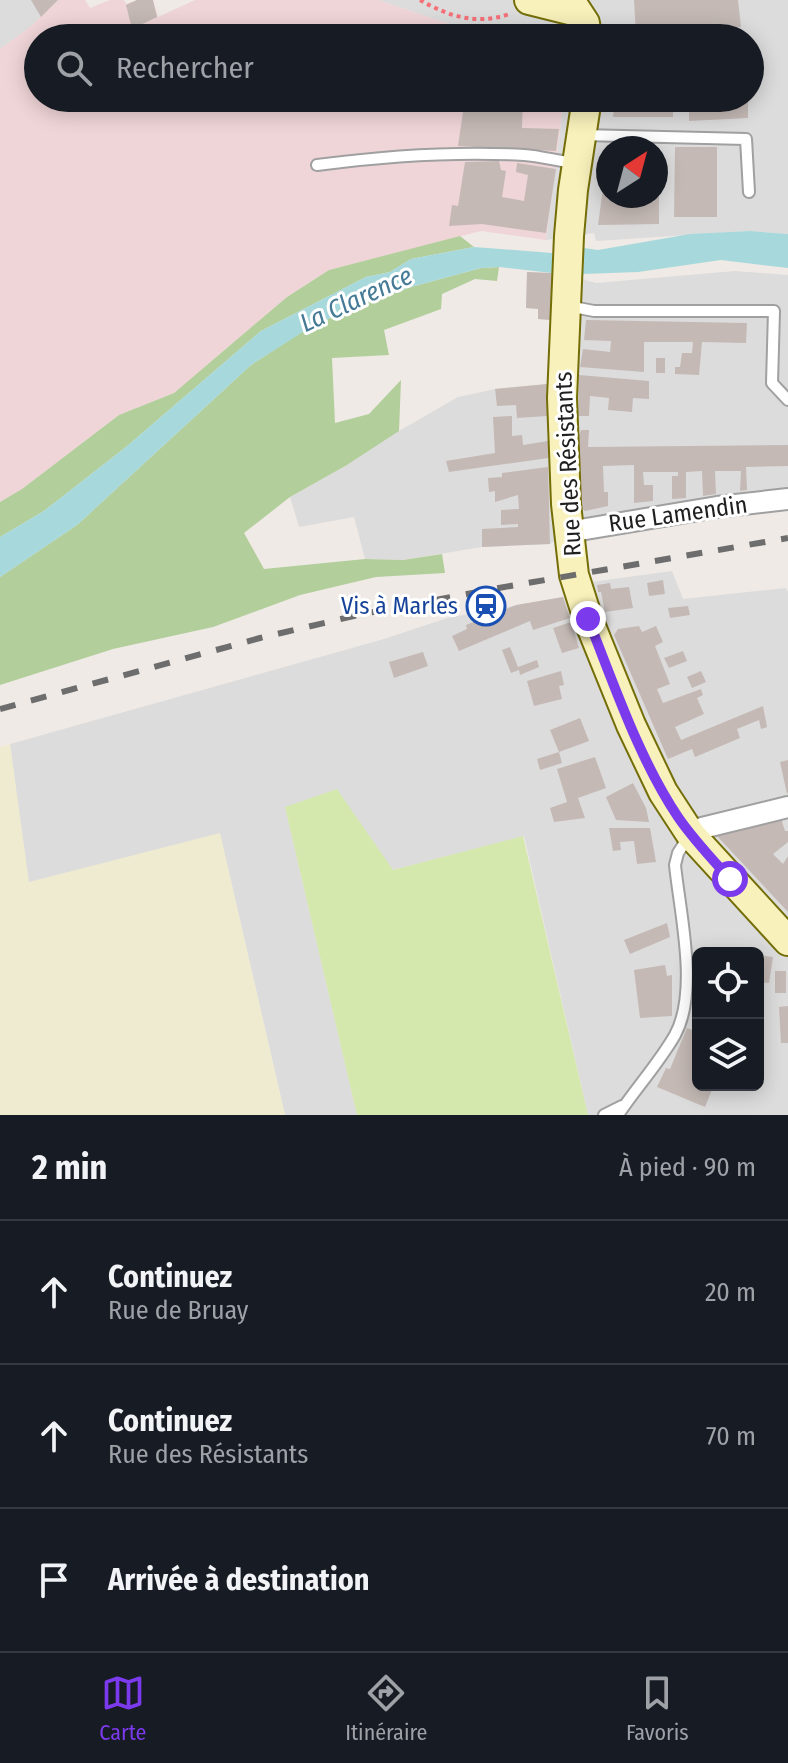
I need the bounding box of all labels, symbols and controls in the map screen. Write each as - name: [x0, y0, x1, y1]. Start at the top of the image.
- search box: [24, 24, 764, 112]
- icon: search: [52, 46, 96, 90]
- text: Rechercher: [116, 50, 254, 86]
- north arrow: [596, 136, 668, 208]
- water label: La Clarence: [295, 260, 417, 339]
- street label: Rue des Résistants: [549, 371, 587, 557]
- street label: Rue Lamendin: [607, 490, 749, 538]
- station icon: Vis à Marles: [465, 585, 507, 627]
- place label: Vis à Marles: [341, 592, 458, 620]
- route end: [570, 601, 606, 637]
- route start: [712, 861, 748, 897]
- map controls: [692, 947, 764, 1091]
- button: locate: [692, 947, 764, 1019]
- button: layers: [692, 1019, 764, 1091]
- text: 2 min: [32, 1147, 107, 1188]
- text: À pied · 90 m: [619, 1152, 756, 1183]
- text: Continuez: [108, 1259, 232, 1295]
- icon: ahead: [32, 1270, 76, 1314]
- text: 20 m: [705, 1277, 756, 1308]
- text: Rue de Bruay: [108, 1295, 248, 1326]
- text: Continuez: [108, 1403, 232, 1439]
- icon: ahead: [32, 1414, 76, 1458]
- text: 70 m: [706, 1421, 756, 1452]
- text: Rue des Résistants: [108, 1439, 308, 1470]
- icon: arrive: [32, 1558, 76, 1602]
- text: Arrivée à destination: [108, 1562, 369, 1598]
- tab: Carte: [99, 1671, 146, 1746]
- tab: Itinéraire: [345, 1671, 427, 1746]
- tab: Favoris: [626, 1671, 689, 1746]

